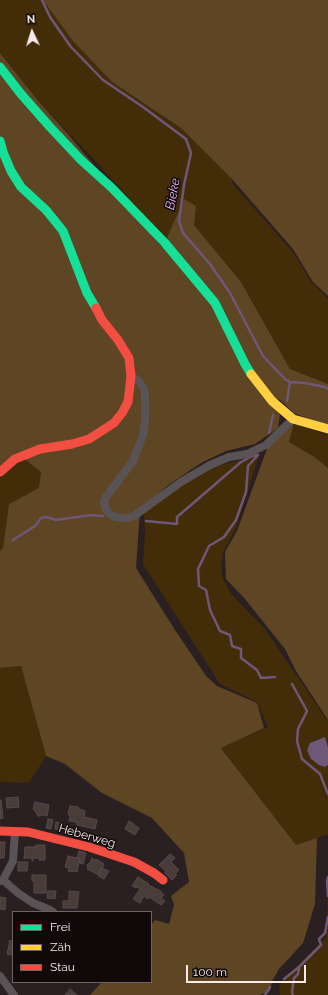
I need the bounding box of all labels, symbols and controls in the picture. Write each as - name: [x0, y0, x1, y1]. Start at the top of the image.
- north arrow: [12, 12, 52, 52]
- text: N: [26, 13, 36, 26]
- water label: Bieke: [162, 177, 184, 211]
- street label: Heberweg: [57, 821, 117, 851]
- legend: [12, 911, 152, 983]
- text: Frei: [50, 920, 70, 934]
- text: Zäh: [50, 940, 71, 954]
- scale bar: [188, 957, 308, 983]
- text: Stau: [50, 960, 75, 974]
- text: 100 m: [193, 965, 227, 979]

